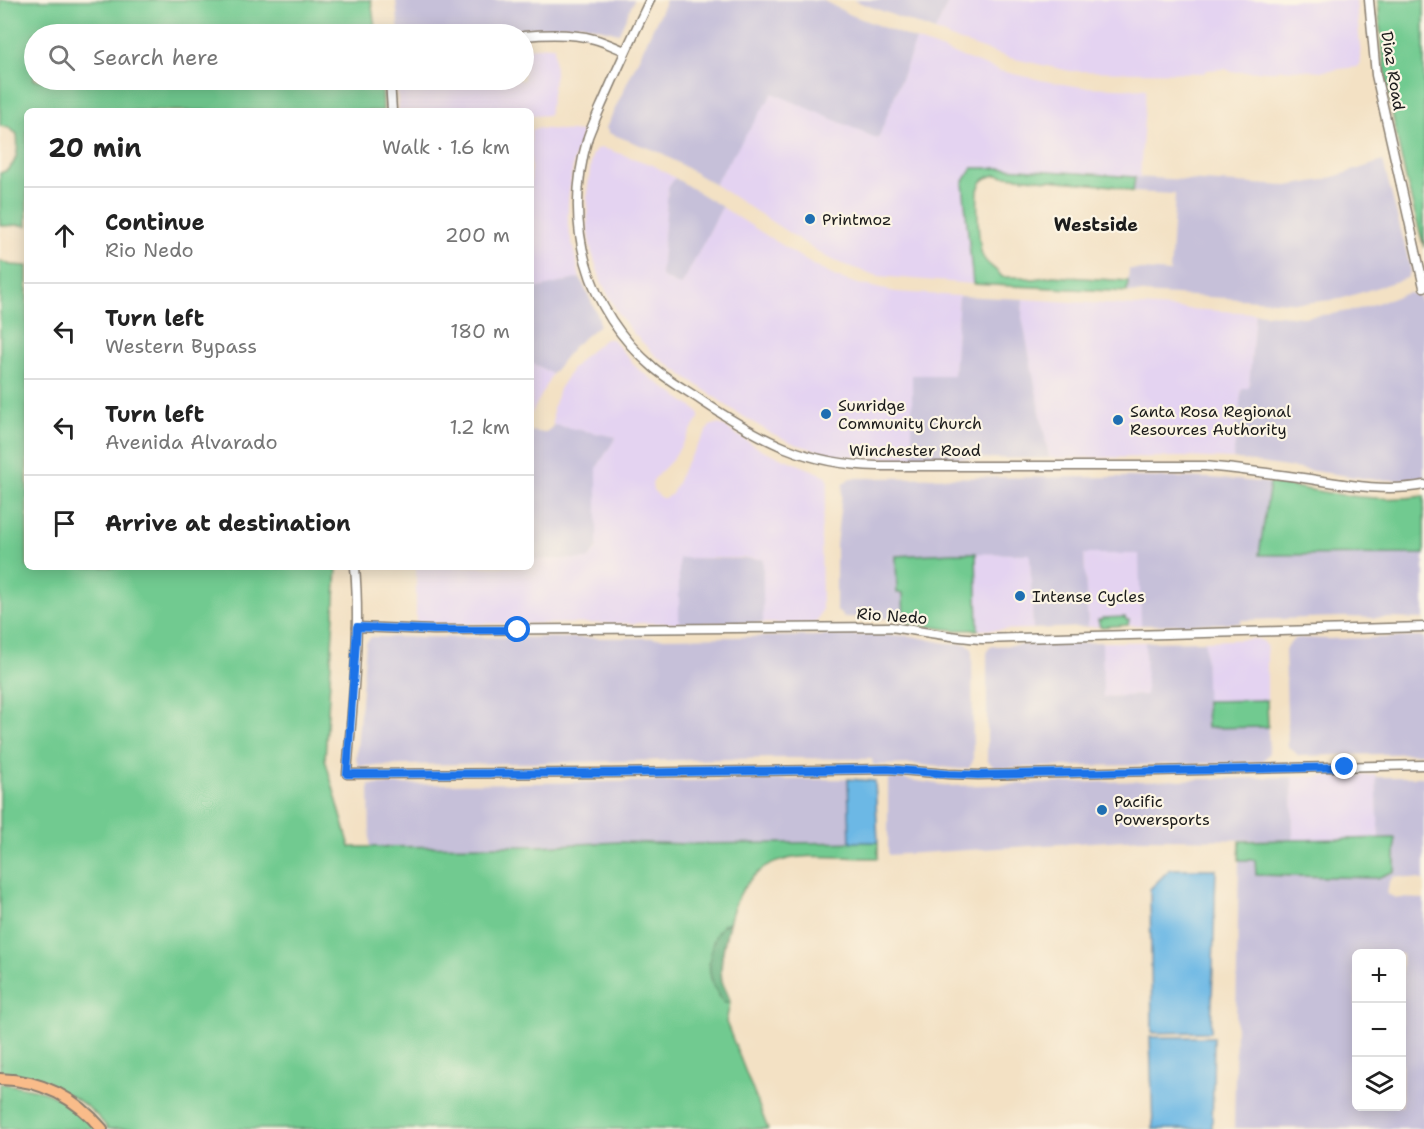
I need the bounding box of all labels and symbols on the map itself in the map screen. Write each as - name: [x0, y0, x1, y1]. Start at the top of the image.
- street label: Diaz Road: [1376, 30, 1410, 112]
- place label: Printmoz: [822, 209, 891, 230]
- marker: Printmoz: [803, 212, 817, 226]
- district label: Westside: [1054, 213, 1138, 237]
- place label: Sunridge Community Church: [838, 395, 982, 434]
- place label: Santa Rosa Regional Resources Authority: [1130, 401, 1291, 440]
- marker: Sunridge Community Church: [819, 407, 833, 421]
- marker: Santa Rosa Regional Resources Authority: [1111, 413, 1125, 427]
- street label: Winchester Road: [849, 440, 981, 461]
- place label: Intense Cycles: [1032, 586, 1145, 607]
- marker: Intense Cycles: [1013, 589, 1027, 603]
- street label: Rio Nedo: [856, 603, 928, 629]
- route start: [504, 616, 530, 642]
- route end: [1331, 753, 1357, 779]
- place label: Pacific Powersports: [1114, 791, 1210, 830]
- marker: Pacific Powersports: [1095, 803, 1109, 817]

